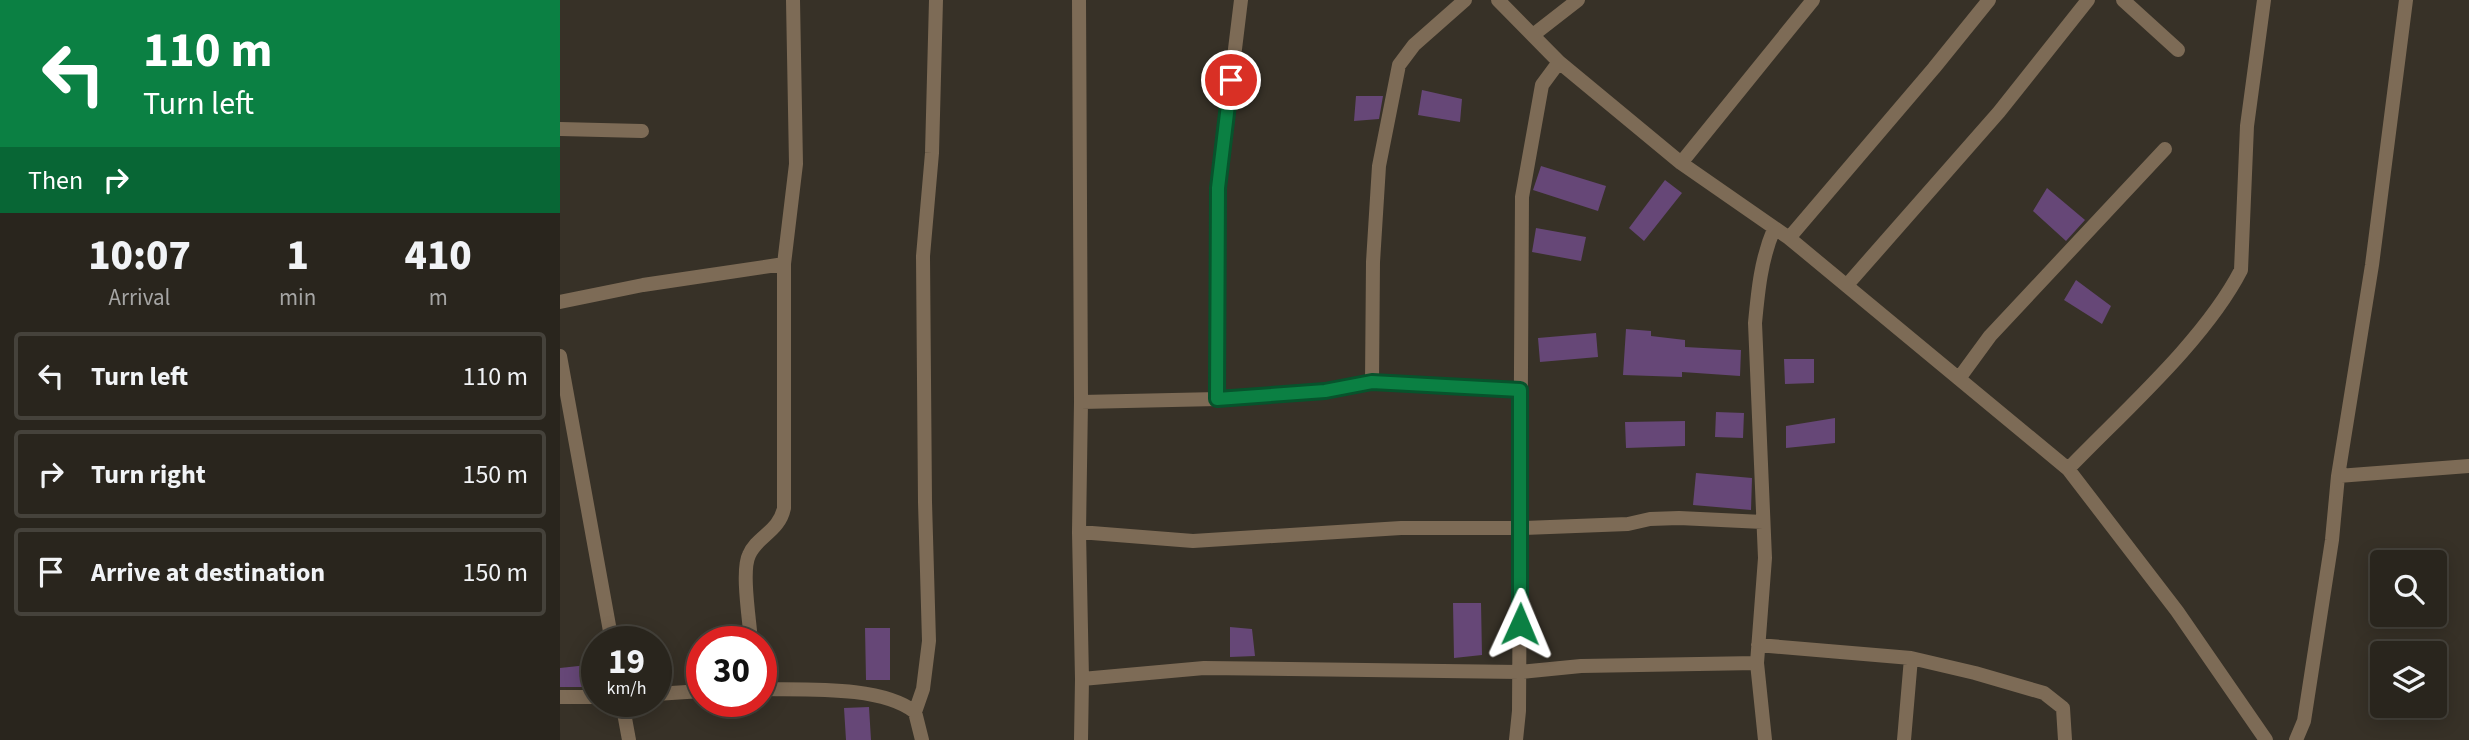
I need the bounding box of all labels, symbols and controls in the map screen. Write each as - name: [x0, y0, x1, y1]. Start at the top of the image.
- text: 110 m: [143, 16, 272, 86]
- icon: left: [28, 28, 119, 119]
- pin: [1201, 50, 1261, 110]
- icon: arrive: [1212, 61, 1250, 99]
- text: Turn left: [143, 81, 254, 127]
- icon: right: [97, 161, 135, 199]
- text: Then: [28, 162, 83, 199]
- text: 10:07: [88, 226, 191, 286]
- text: 1: [286, 226, 309, 286]
- text: 410: [405, 226, 472, 286]
- text: Arrival: [109, 281, 170, 314]
- text: min: [279, 281, 316, 314]
- text: m: [429, 281, 448, 314]
- icon: left: [32, 357, 70, 395]
- text: Turn left: [91, 358, 188, 395]
- text: 110 m: [462, 358, 528, 395]
- icon: right: [32, 455, 70, 493]
- text: Turn right: [91, 456, 206, 493]
- text: 150 m: [462, 456, 528, 493]
- map controls: [2370, 550, 2447, 718]
- button: search: [2370, 550, 2447, 627]
- icon: arrive: [32, 553, 70, 591]
- text: Arrive at destination: [91, 554, 325, 591]
- text: 150 m: [462, 554, 528, 591]
- position arrow: [1483, 587, 1557, 661]
- speed limit sign: 30: [686, 626, 777, 717]
- text: 19: [608, 637, 645, 687]
- button: layers: [2370, 641, 2447, 718]
- text: km/h: [607, 676, 646, 701]

